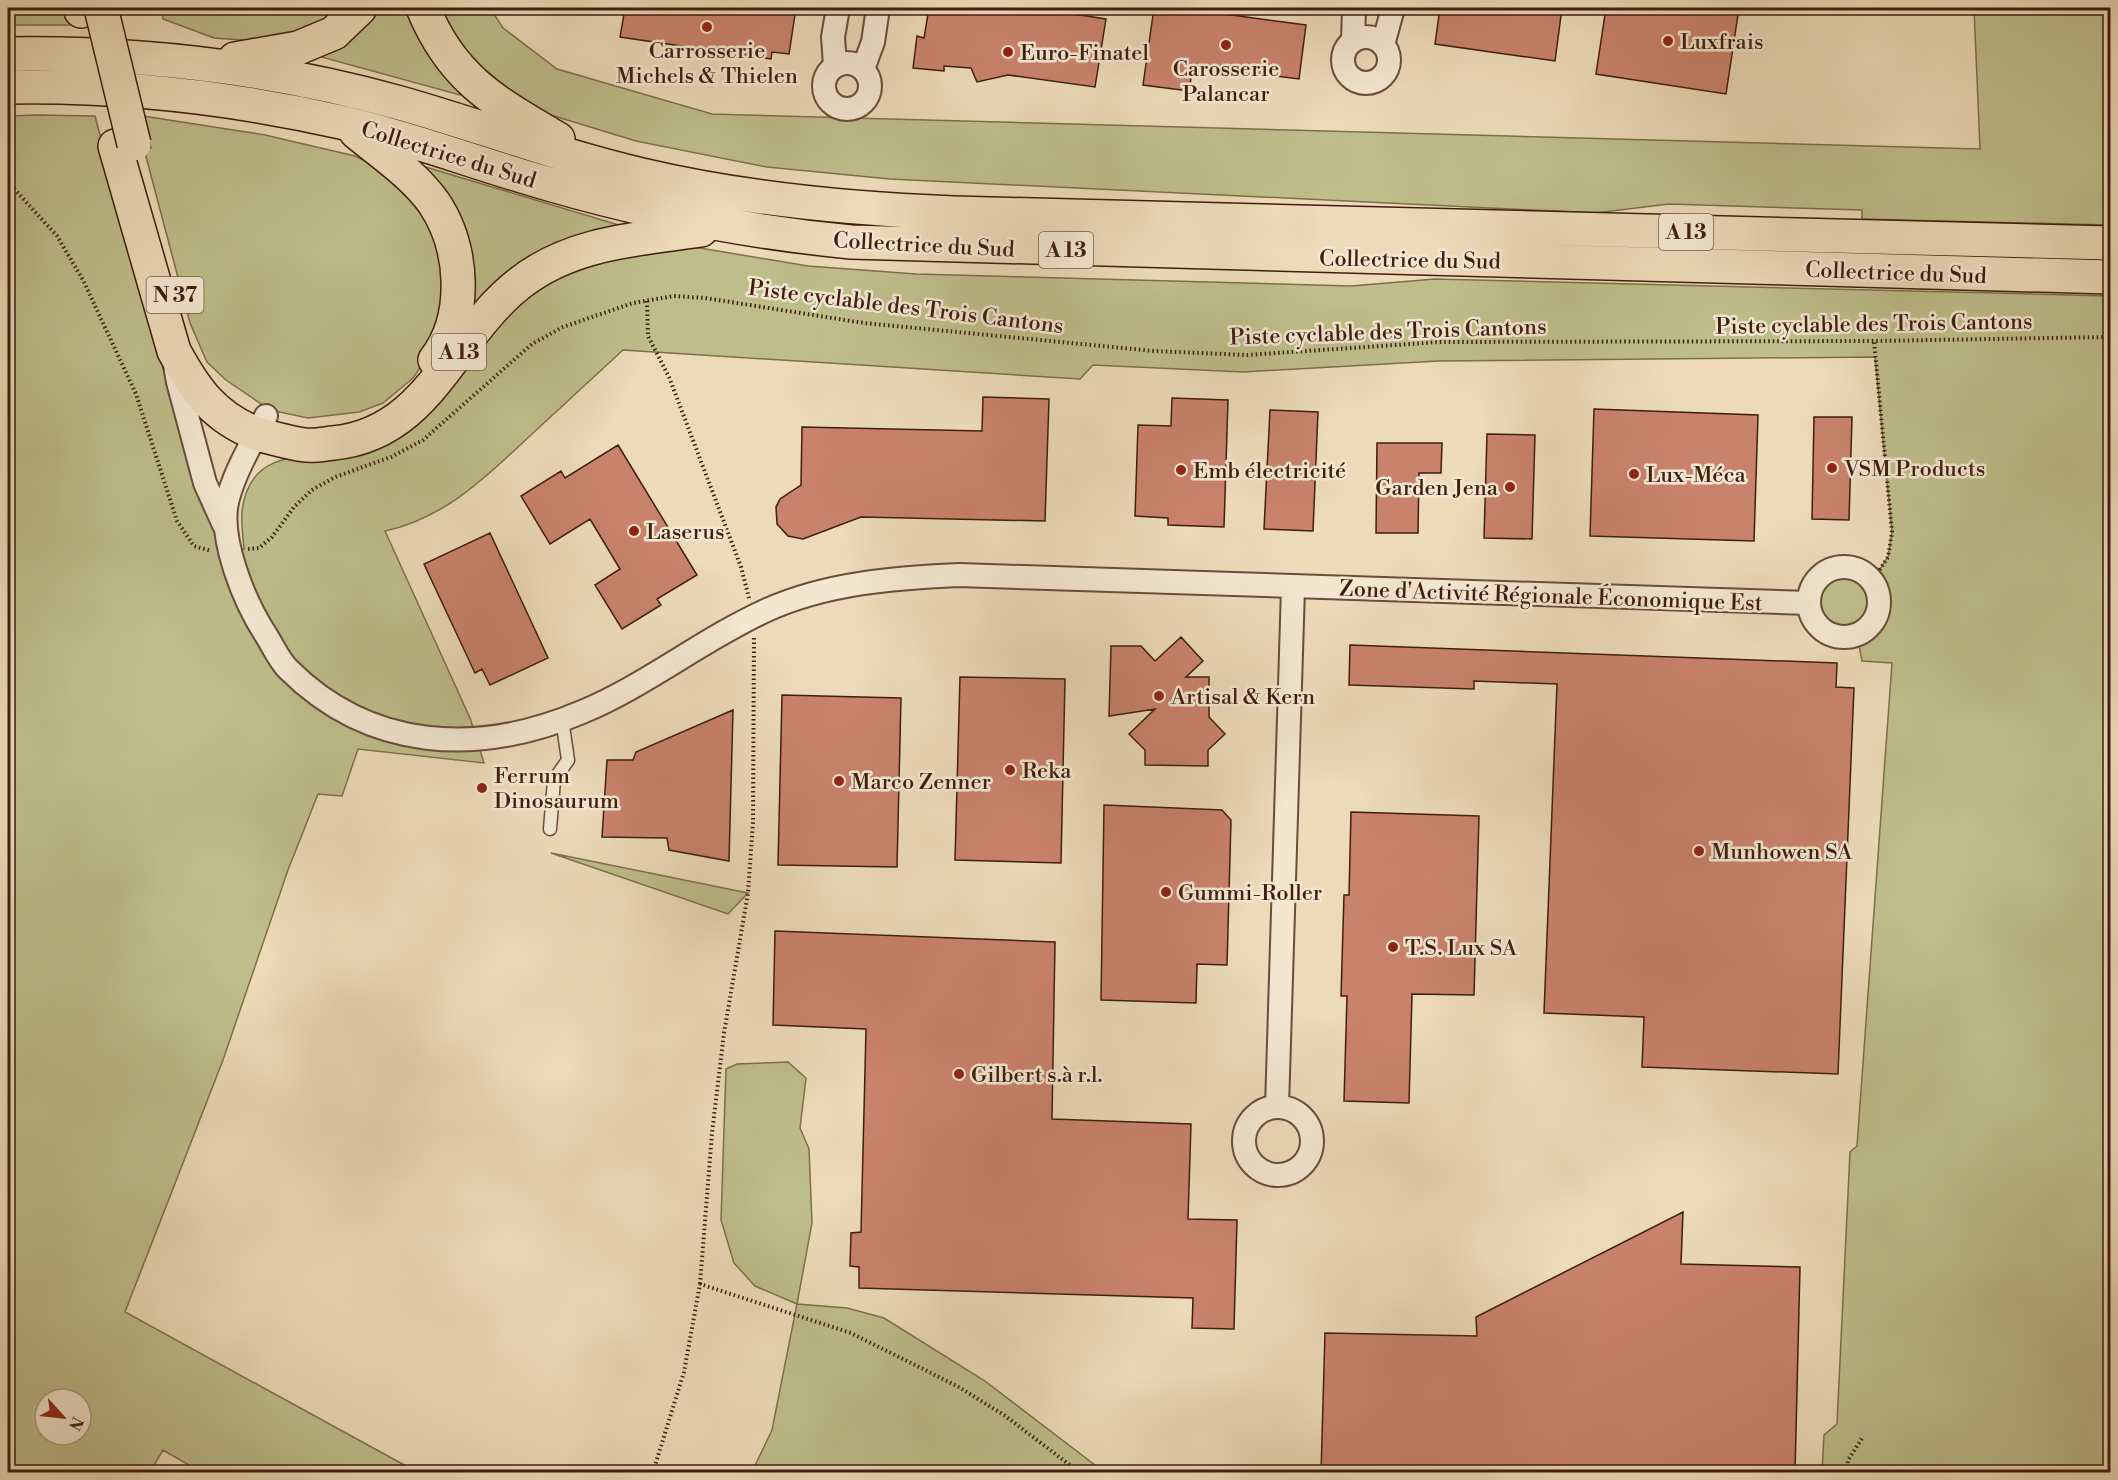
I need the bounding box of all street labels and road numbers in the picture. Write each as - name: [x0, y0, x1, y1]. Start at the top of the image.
- street label: Collectrice du Sud: [358, 116, 540, 195]
- road number: A 13: [1659, 214, 1713, 250]
- street label: Collectrice du Sud: [832, 227, 1016, 264]
- road number: A 13: [1039, 232, 1093, 268]
- street label: Collectrice du Sud: [1319, 245, 1502, 276]
- street label: Collectrice du Sud: [1805, 257, 1988, 290]
- street label: Piste cyclable des Trois Cantons: [747, 275, 1065, 340]
- road number: N 37: [146, 277, 204, 313]
- street label: Piste cyclable des Trois Cantons: [1715, 308, 2033, 341]
- street label: Piste cyclable des Trois Cantons: [1229, 313, 1547, 352]
- road number: A 13: [432, 334, 486, 370]
- street label: Zone d'Activité Régionale Économique Est: [1339, 575, 1763, 617]

